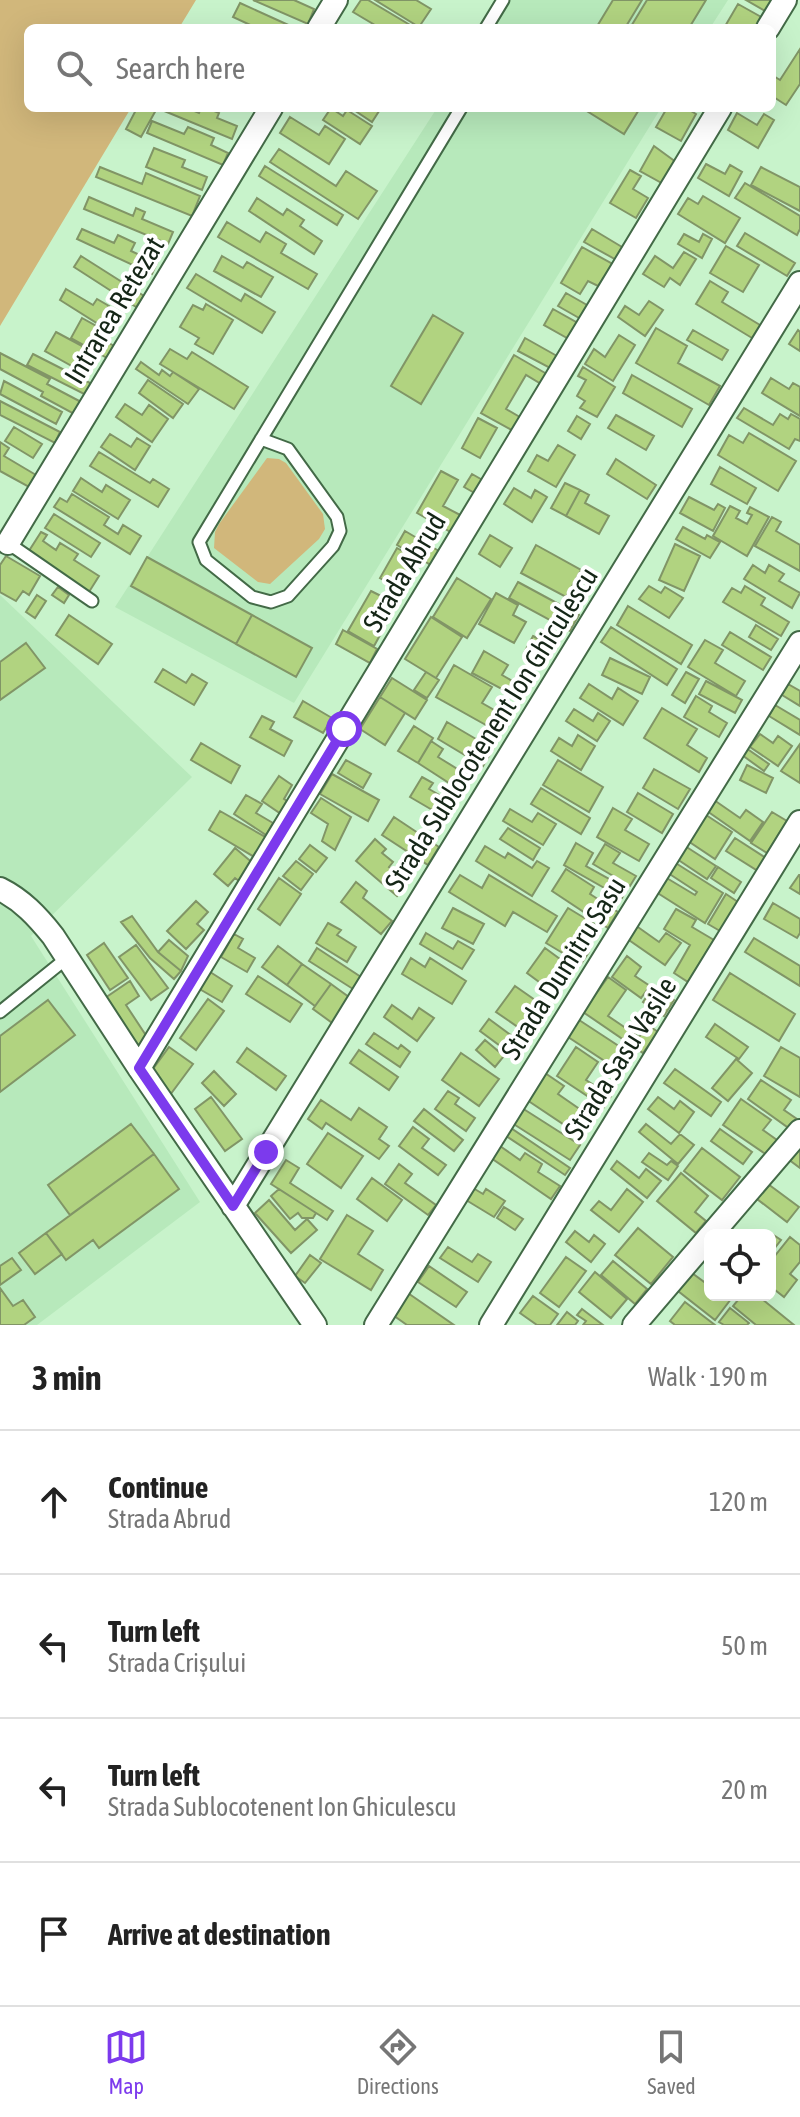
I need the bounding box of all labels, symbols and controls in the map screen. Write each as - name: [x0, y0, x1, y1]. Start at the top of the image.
- search box: [24, 24, 776, 112]
- icon: search: [52, 46, 96, 90]
- text: Search here: [116, 51, 245, 85]
- street label: Intrarea Retezat: [58, 231, 170, 389]
- street label: Strada Abrud: [356, 507, 452, 637]
- street label: Strada Sublocotenent Ion Ghiculescu: [378, 561, 604, 897]
- route start: [326, 711, 362, 747]
- street label: Strada Dumitru Sasu: [494, 871, 632, 1065]
- street label: Strada Sasu Vasile: [557, 971, 683, 1145]
- route end: [248, 1134, 284, 1170]
- map controls: [704, 1229, 776, 1301]
- button: locate: [704, 1229, 776, 1301]
- text: 3 min: [32, 1358, 101, 1397]
- text: Walk · 190 m: [648, 1362, 768, 1392]
- text: Continue: [108, 1470, 208, 1504]
- icon: ahead: [32, 1480, 76, 1524]
- text: 120 m: [709, 1487, 768, 1517]
- text: Strada Abrud: [108, 1504, 231, 1534]
- text: Turn left: [108, 1614, 200, 1648]
- icon: left: [32, 1624, 76, 1668]
- text: 50 m: [721, 1631, 768, 1661]
- text: Strada Crișului: [108, 1648, 246, 1678]
- text: Turn left: [108, 1758, 200, 1792]
- icon: left: [32, 1768, 76, 1812]
- text: 20 m: [721, 1775, 768, 1805]
- text: Strada Sublocotenent Ion Ghiculescu: [108, 1792, 457, 1822]
- icon: arrive: [32, 1912, 76, 1956]
- text: Arrive at destination: [108, 1917, 330, 1951]
- tab: Map: [104, 2025, 148, 2099]
- tab: Directions: [357, 2025, 439, 2099]
- tab: Saved: [647, 2025, 696, 2099]

